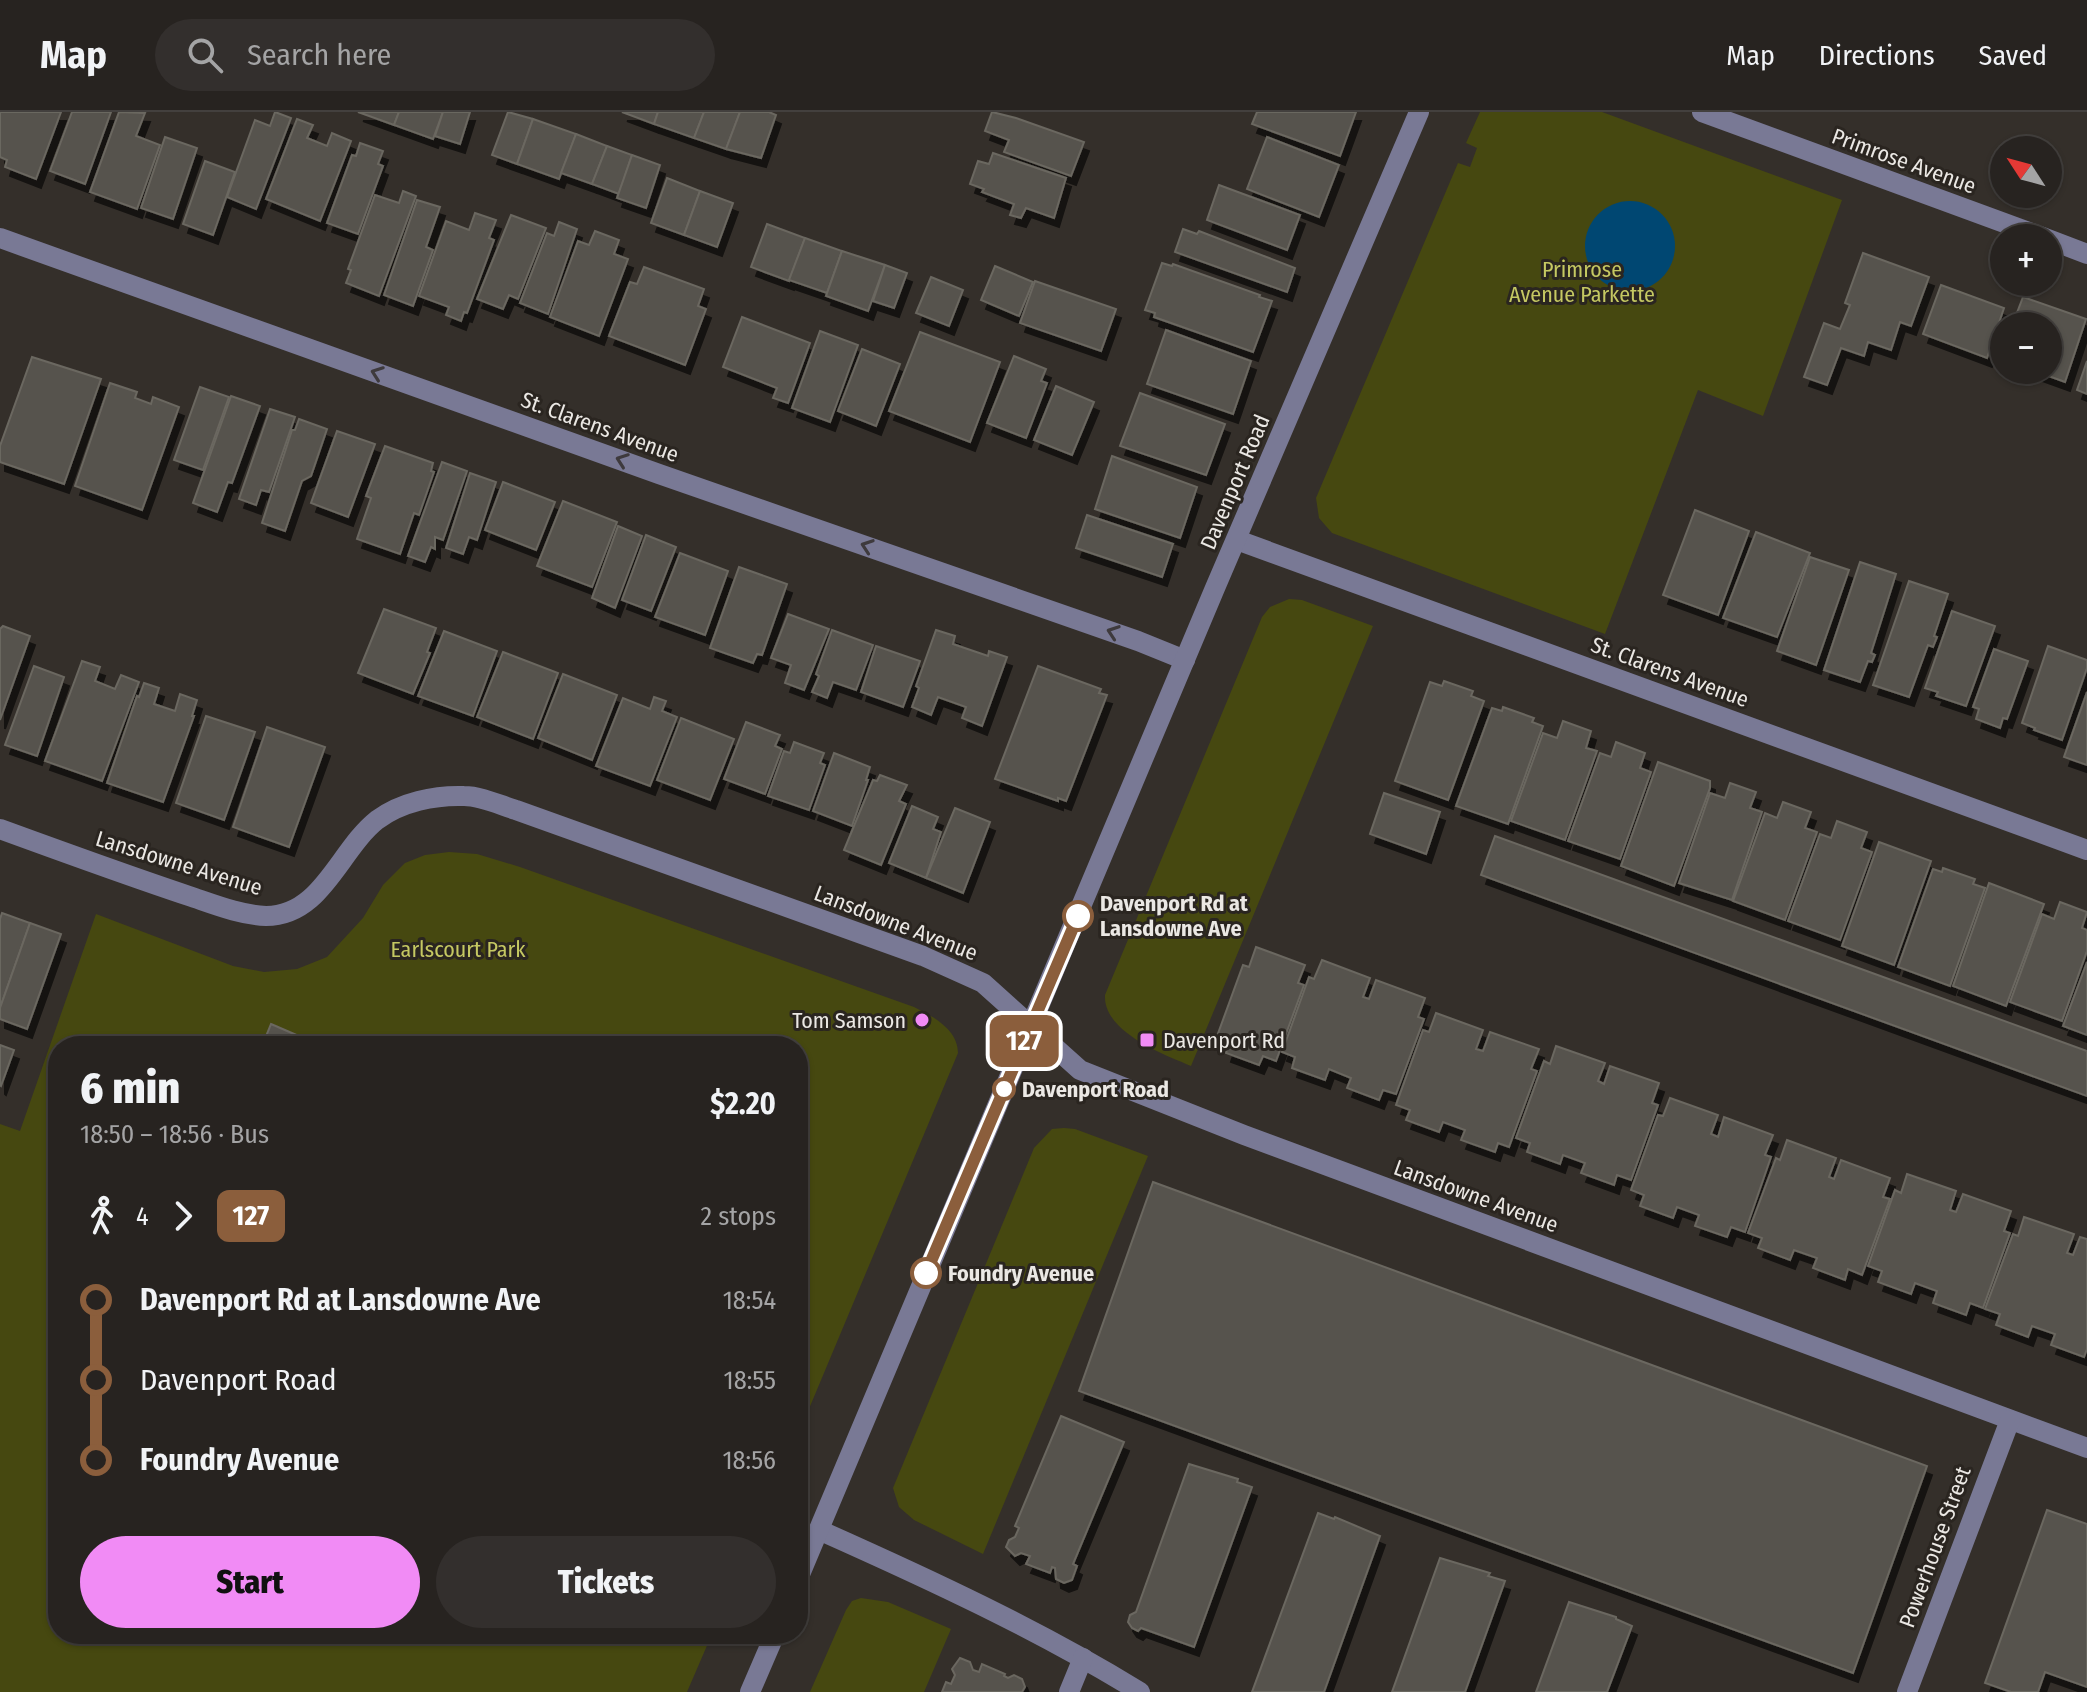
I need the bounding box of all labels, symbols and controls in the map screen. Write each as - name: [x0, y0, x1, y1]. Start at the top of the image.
- search box: [155, 19, 715, 91]
- text: Map: [40, 32, 107, 78]
- icon: search: [183, 33, 227, 77]
- text: Search here: [247, 37, 391, 73]
- text: Map: [1726, 39, 1775, 72]
- text: Directions: [1819, 39, 1935, 72]
- text: Saved: [1979, 39, 2047, 72]
- street label: Primrose Avenue: [1828, 122, 1980, 200]
- north arrow: [1990, 136, 2062, 208]
- map controls: [1990, 136, 2062, 384]
- button: +: [1990, 224, 2062, 296]
- park label: Primrose Avenue Parkette: [1509, 256, 1655, 308]
- button: −: [1990, 312, 2062, 384]
- one-way arrow: [371, 366, 385, 382]
- street label: St. Clarens Avenue: [518, 386, 682, 468]
- street label: Davenport Road: [1194, 410, 1276, 554]
- one-way arrow: [615, 454, 629, 470]
- one-way arrow: [861, 539, 875, 556]
- one-way arrow: [1106, 625, 1120, 641]
- street label: St. Clarens Avenue: [1588, 631, 1752, 713]
- street label: Lansdowne Avenue: [92, 825, 266, 901]
- street label: Lansdowne Avenue: [810, 879, 982, 967]
- place label: Davenport Rd at Lansdowne Ave: [1100, 890, 1248, 942]
- marker: Davenport Rd at Lansdowne Ave: [1063, 901, 1093, 931]
- park label: Earlscourt Park: [391, 936, 526, 963]
- place label: Tom Samson: [792, 1007, 906, 1034]
- marker: Tom Samson: [913, 1011, 931, 1029]
- line badge: 127: [978, 1015, 1070, 1067]
- text: 127: [1006, 1024, 1042, 1057]
- place label: Davenport Rd: [1163, 1027, 1285, 1054]
- marker: Davenport Rd: [1138, 1031, 1156, 1049]
- text: 6 min: [80, 1062, 180, 1115]
- place label: Davenport Road: [1022, 1076, 1169, 1103]
- marker: Davenport Road: [993, 1078, 1015, 1100]
- text: $2.20: [710, 1086, 776, 1122]
- text: 18:50 – 18:56 · Bus: [80, 1119, 269, 1150]
- street label: Lansdowne Avenue: [1390, 1154, 1562, 1238]
- icon: walk: [80, 1194, 124, 1238]
- icon: forward: [161, 1194, 205, 1238]
- text: 127: [233, 1199, 269, 1232]
- text: 4: [136, 1201, 149, 1232]
- text: 2 stops: [701, 1201, 776, 1232]
- marker: Foundry Avenue: [911, 1258, 941, 1288]
- place label: Foundry Avenue: [948, 1260, 1094, 1287]
- text: Davenport Rd at Lansdowne Ave: [140, 1282, 541, 1318]
- text: 18:54: [723, 1285, 776, 1316]
- text: Davenport Road: [140, 1362, 337, 1398]
- text: 18:55: [724, 1365, 776, 1396]
- text: Foundry Avenue: [140, 1442, 339, 1478]
- text: 18:56: [722, 1445, 776, 1476]
- street label: Powerhouse Street: [1893, 1462, 1977, 1631]
- button: Start: [80, 1536, 420, 1628]
- button: Tickets: [436, 1536, 776, 1628]

